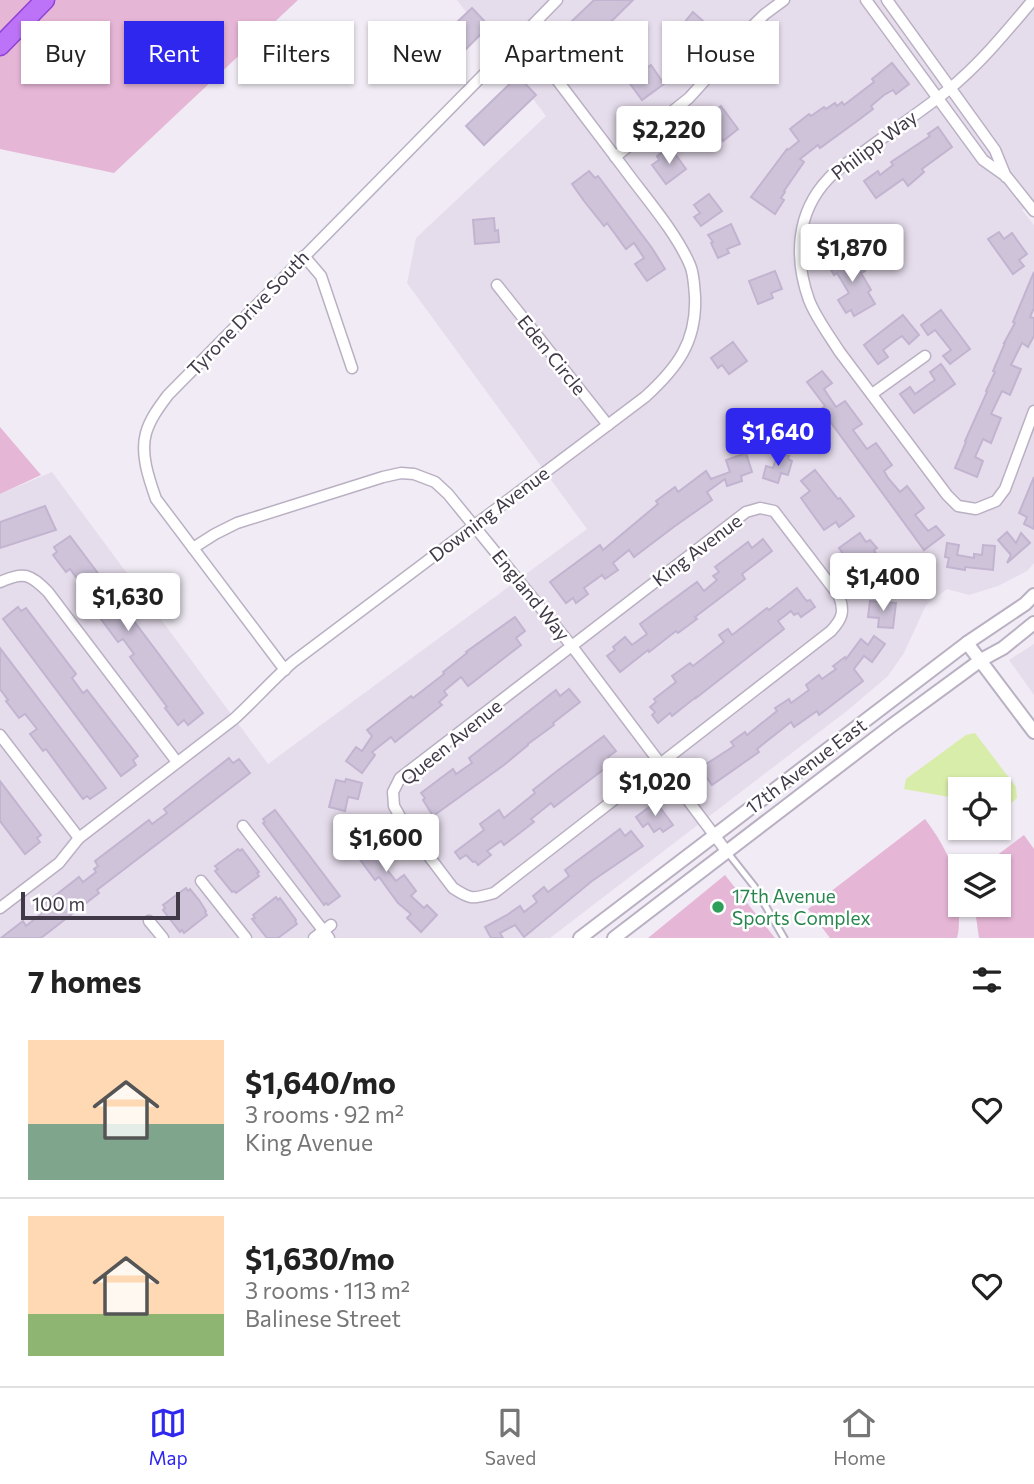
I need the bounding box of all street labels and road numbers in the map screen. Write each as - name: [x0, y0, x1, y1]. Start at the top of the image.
- street label: Philipp Way: [826, 105, 921, 184]
- street label: Tyrone Drive South: [182, 245, 313, 380]
- street label: Eden Circle: [513, 310, 592, 399]
- street label: Downing Avenue: [424, 461, 553, 566]
- street label: King Avenue: [648, 509, 746, 591]
- street label: England Way: [488, 544, 575, 645]
- street label: Queen Avenue: [395, 694, 506, 790]
- street label: 17th Avenue East: [741, 713, 871, 818]

